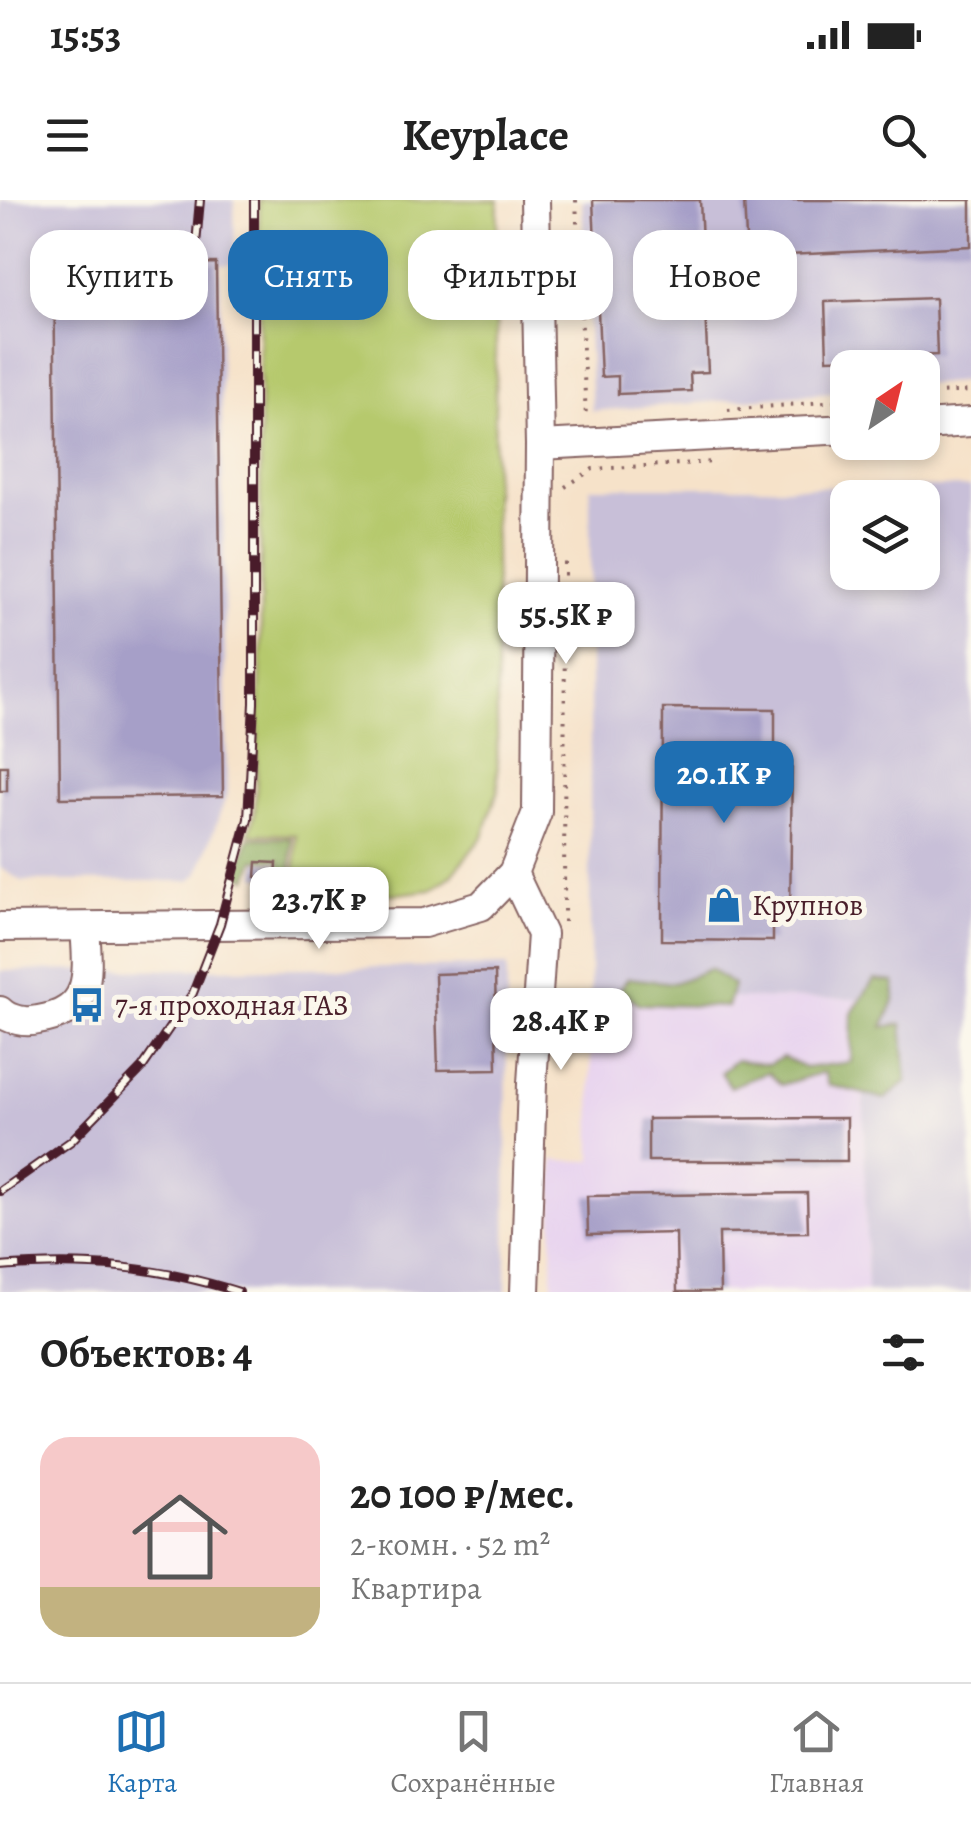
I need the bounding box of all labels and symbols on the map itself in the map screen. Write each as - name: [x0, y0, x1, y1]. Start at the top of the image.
- north arrow: [830, 350, 940, 460]
- pin: 55.5K ₽: [474, 582, 658, 667]
- pin: 20.1K ₽: [632, 741, 816, 826]
- pin: 23.7K ₽: [227, 867, 411, 952]
- place label: Крупнов: [752, 885, 863, 925]
- shop icon: Крупнов: [705, 886, 743, 924]
- place label: 7-я проходная ГАЗ: [115, 985, 349, 1025]
- bus stop icon: 7-я проходная ГАЗ: [68, 986, 106, 1024]
- pin: 28.4K ₽: [469, 988, 653, 1073]

